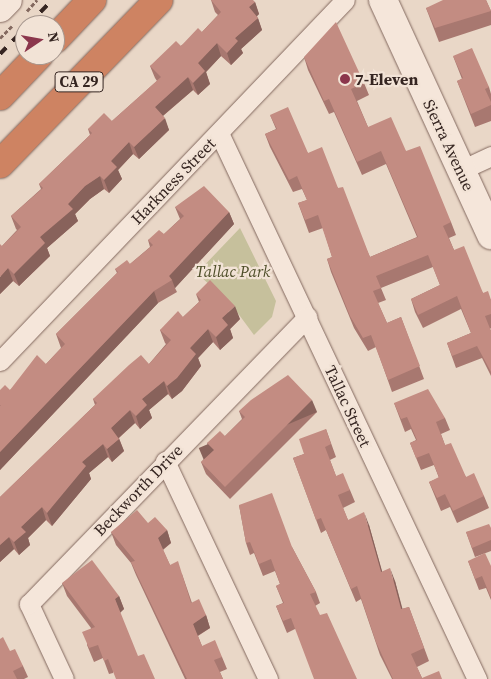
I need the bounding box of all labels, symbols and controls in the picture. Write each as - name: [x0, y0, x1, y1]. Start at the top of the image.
- north arrow: [15, 15, 65, 65]
- text: N: [43, 30, 65, 44]
- place label: 7-Eleven: [355, 69, 418, 89]
- road number: CA 29: [54, 70, 104, 94]
- marker: 7-Eleven: [339, 73, 351, 85]
- street label: Sierra Avenue: [419, 96, 479, 194]
- street label: Harkness Street: [127, 134, 219, 228]
- park label: Tallac Park: [196, 261, 270, 281]
- street label: Tallac Street: [321, 362, 375, 450]
- street label: Beckworth Drive: [90, 440, 186, 540]

